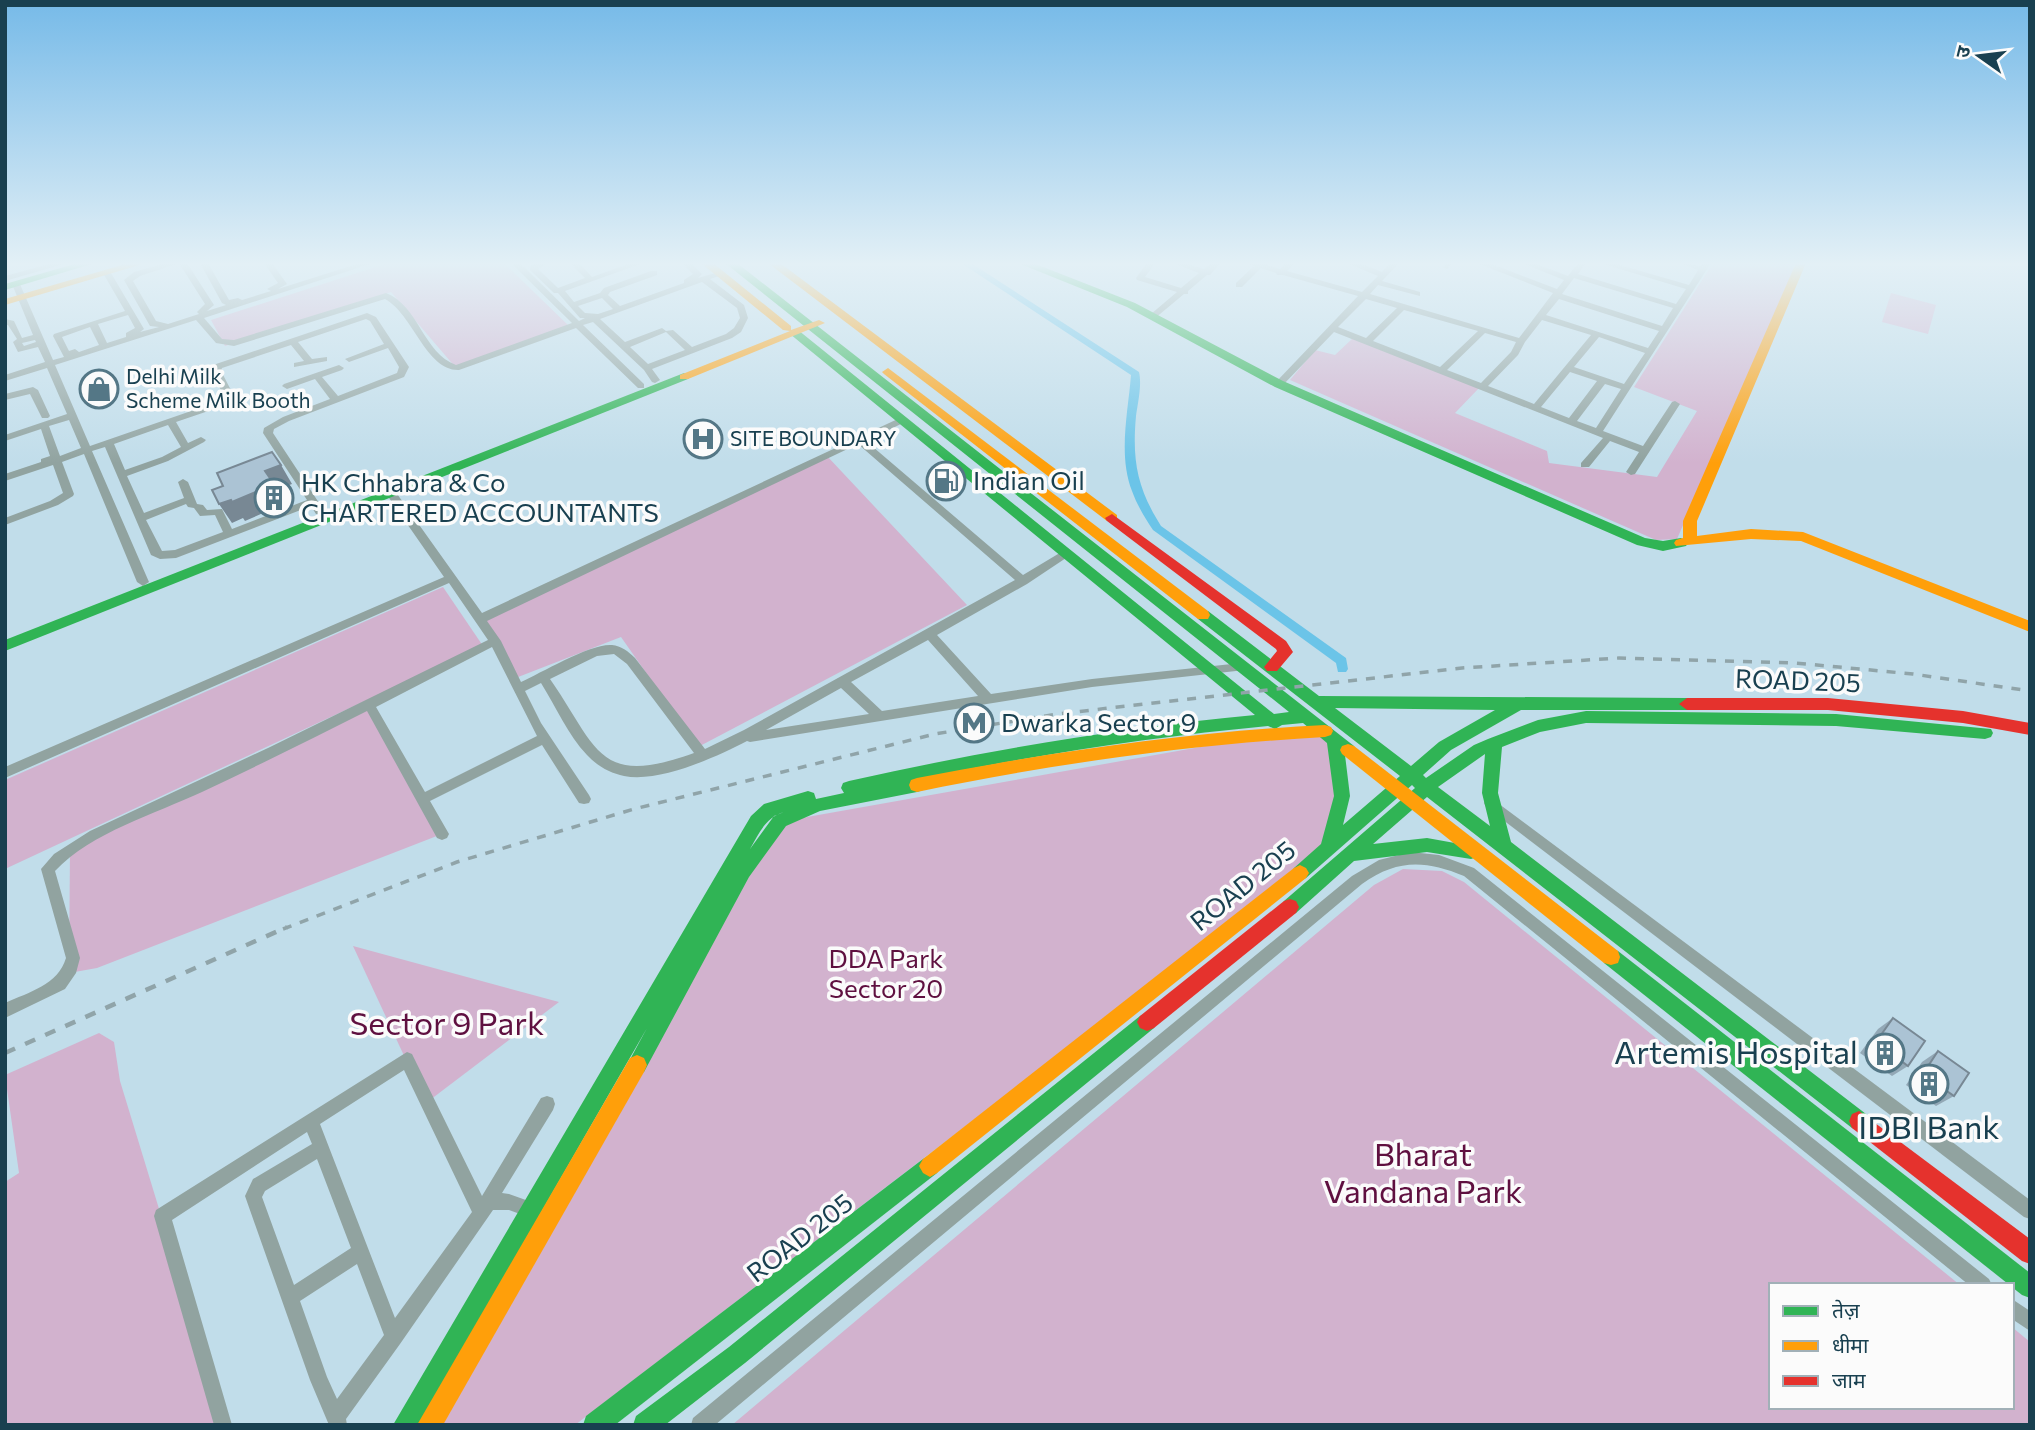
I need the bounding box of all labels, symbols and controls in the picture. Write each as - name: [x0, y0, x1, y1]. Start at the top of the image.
- north arrow: [1944, 21, 2014, 91]
- text: उ: [1950, 43, 1975, 60]
- place label: Delhi Milk Scheme Milk Booth: [126, 363, 311, 412]
- shop icon: Delhi Milk Scheme Milk Booth: [78, 368, 120, 410]
- hospital icon: SITE BOUNDARY: [682, 418, 724, 460]
- place label: SITE BOUNDARY: [730, 425, 897, 450]
- fuel station icon: Indian Oil: [925, 460, 967, 502]
- place label: Indian Oil: [973, 464, 1085, 495]
- place label: HK Chhabra & Co CHARTERED ACCOUNTANTS: [301, 466, 659, 527]
- building icon: HK Chhabra & Co CHARTERED ACCOUNTANTS: [253, 477, 295, 519]
- street label: ROAD 205: [1735, 662, 1861, 697]
- metro station icon: Dwarka Sector 9: [953, 702, 995, 744]
- place label: Dwarka Sector 9: [1001, 706, 1196, 737]
- street label: ROAD 205: [1183, 833, 1301, 936]
- park label: DDA Park Sector 20: [829, 942, 943, 1003]
- park label: Sector 9 Park: [350, 1002, 544, 1042]
- place label: Artemis Hospital: [1614, 1031, 1858, 1071]
- building icon: Artemis Hospital: [1864, 1032, 1906, 1074]
- building icon: IDBI Bank: [1908, 1063, 1950, 1105]
- place label: IDBI Bank: [1858, 1106, 2000, 1146]
- park label: Bharat Vandana Park: [1324, 1133, 1522, 1210]
- street label: ROAD 205: [740, 1186, 858, 1288]
- legend: [1769, 1283, 2014, 1409]
- text: तेज़: [1832, 1297, 1860, 1322]
- text: धीमा: [1832, 1332, 1869, 1357]
- text: जाम: [1832, 1367, 1866, 1392]

